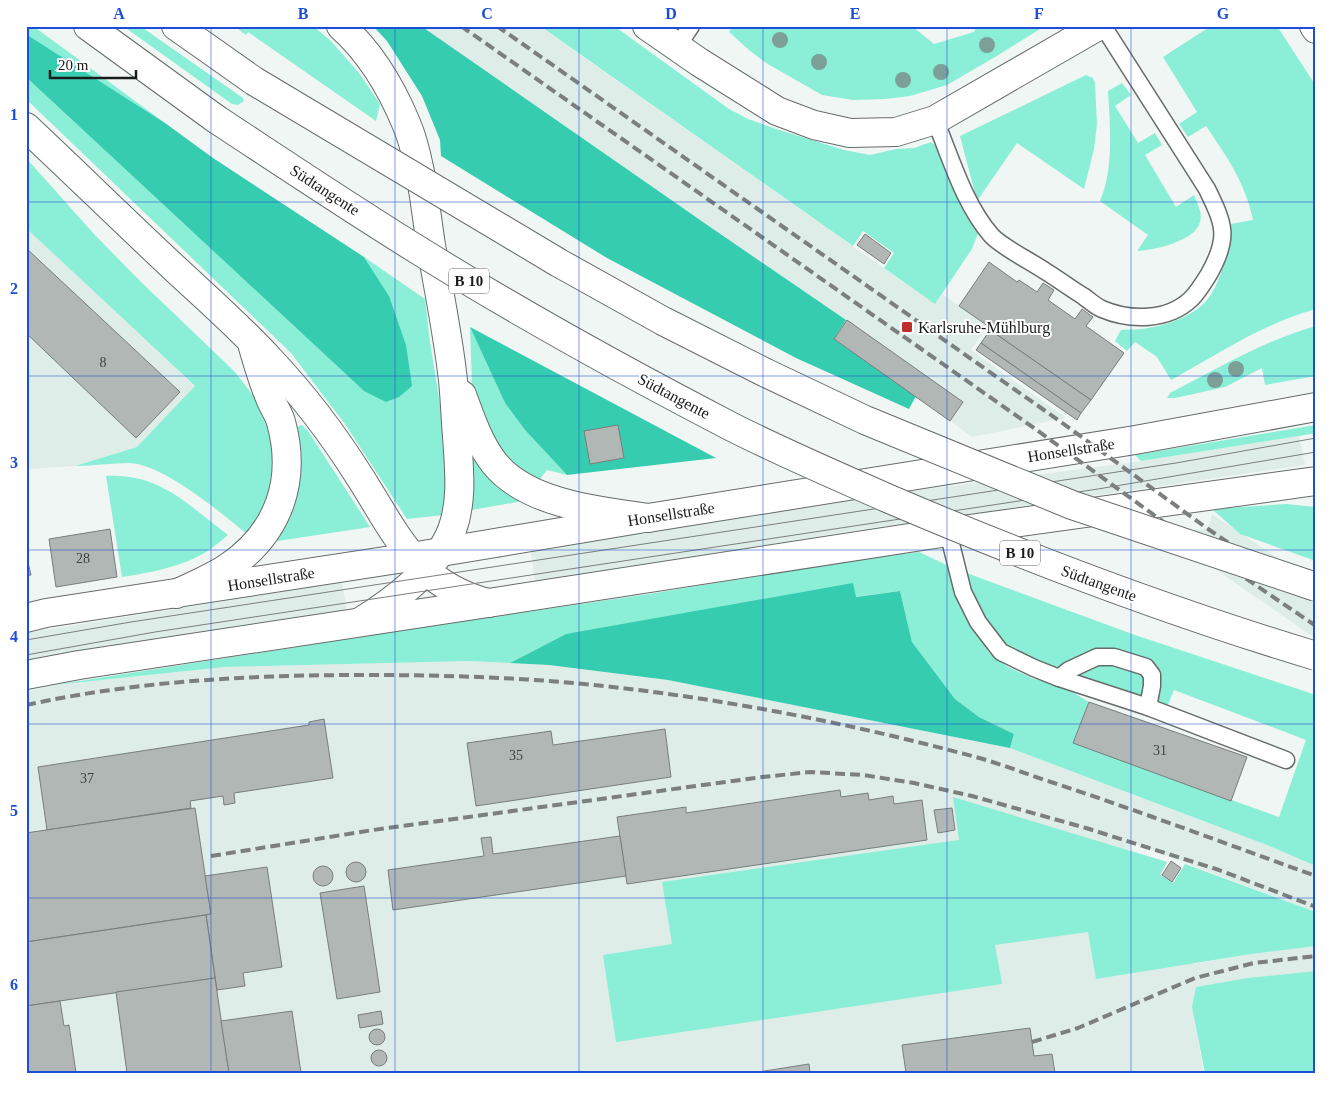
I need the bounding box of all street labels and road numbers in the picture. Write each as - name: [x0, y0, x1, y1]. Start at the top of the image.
- street label: Südtangente: [287, 161, 363, 220]
- road number: B 10: [449, 268, 489, 294]
- street label: Südtangente: [635, 370, 713, 423]
- street label: Honsellstraße: [1026, 435, 1116, 465]
- street label: Honsellstraße: [626, 499, 716, 529]
- road number: B 10: [1000, 540, 1040, 566]
- street label: Südtangente: [1059, 561, 1139, 605]
- street label: Honsellstraße: [226, 564, 316, 594]

